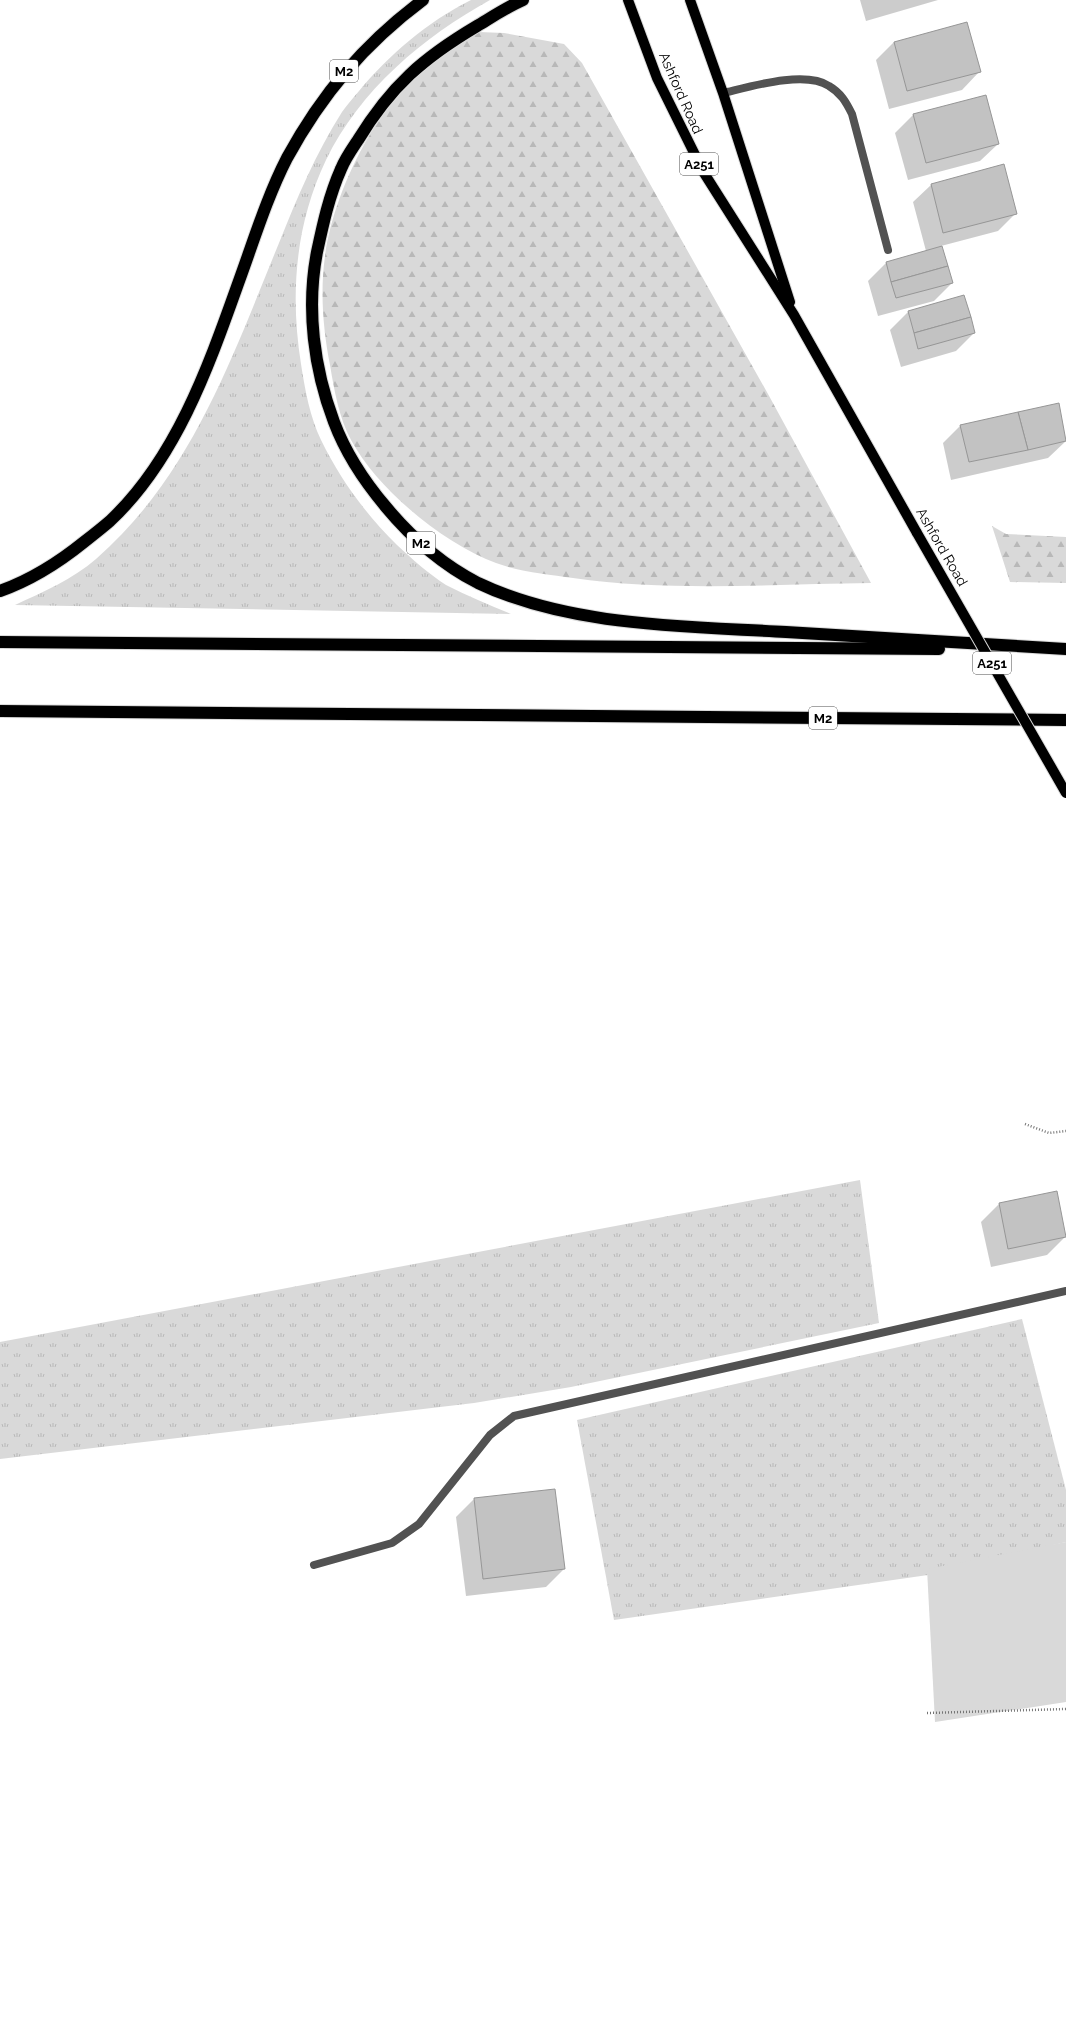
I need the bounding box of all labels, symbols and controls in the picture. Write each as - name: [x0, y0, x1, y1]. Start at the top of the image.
- street label: Ashford Road: [656, 50, 706, 136]
- road number: M2: [330, 60, 358, 82]
- road number: A251: [680, 153, 718, 175]
- street label: Ashford Road: [913, 505, 971, 589]
- road number: M2: [407, 532, 435, 554]
- road number: A251: [973, 652, 1011, 674]
- road number: M2: [809, 707, 837, 729]

